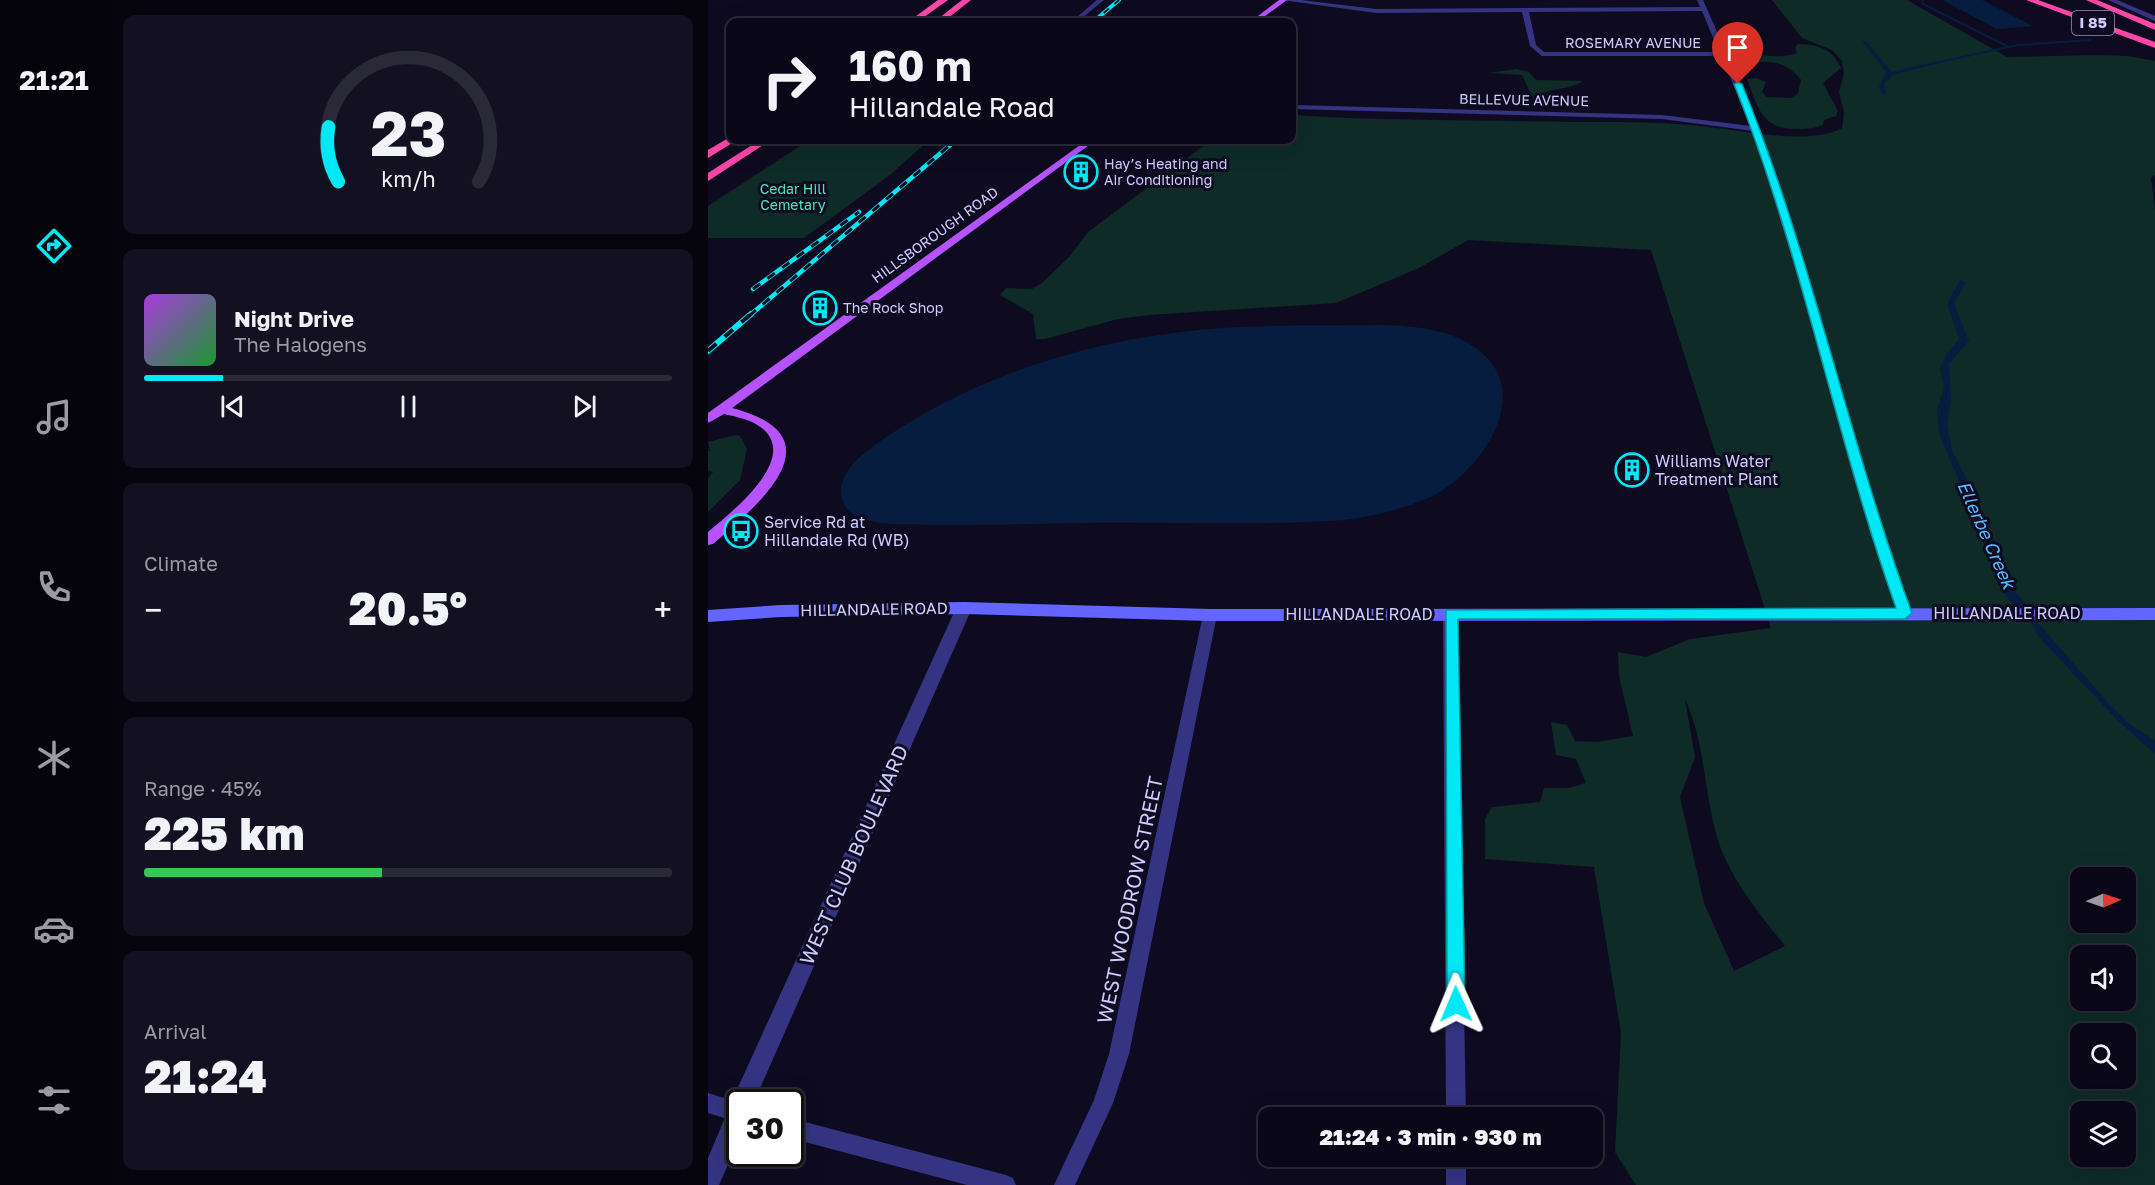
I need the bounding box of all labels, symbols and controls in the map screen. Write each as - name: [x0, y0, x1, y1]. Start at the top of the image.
- road number: I 85: [2072, 11, 2114, 35]
- pin: [1712, 22, 1763, 84]
- icon: arrive: [1721, 31, 1754, 64]
- street label: ROSEMARY AVENUE: [1565, 34, 1701, 51]
- text: 160 m: [849, 40, 972, 90]
- icon: right: [750, 42, 828, 120]
- text: 21:21: [19, 64, 89, 96]
- street label: BELLEVUE AVENUE: [1459, 90, 1589, 109]
- text: Hillandale Road: [849, 91, 1055, 123]
- text: 23: [370, 95, 446, 170]
- building icon: Hay’s Heating and Air Conditioning: [1063, 154, 1099, 190]
- place label: Hay’s Heating and Air Conditioning: [1104, 155, 1227, 188]
- text: km/h: [381, 166, 435, 192]
- park label: Cedar Hill Cemetary: [760, 180, 826, 213]
- street label: HILLSBOROUGH ROAD: [868, 183, 1001, 286]
- icon: directions: [33, 225, 75, 267]
- building icon: The Rock Shop: [802, 290, 838, 326]
- place label: The Rock Shop: [843, 299, 943, 316]
- text: Night Drive: [234, 305, 354, 332]
- text: The Halogens: [234, 332, 367, 356]
- icon: previous: [216, 390, 249, 423]
- icon: pause: [392, 390, 425, 423]
- icon: next: [568, 390, 601, 423]
- icon: music: [33, 396, 75, 438]
- place label: Williams Water Treatment Plant: [1655, 451, 1778, 489]
- building icon: Williams Water Treatment Plant: [1614, 452, 1650, 488]
- water label: Ellerbe Creek: [1953, 477, 2021, 594]
- place label: Service Rd at Hillandale Rd (WB): [764, 512, 910, 550]
- bus stop icon: Service Rd at Hillandale Rd (WB): [723, 513, 759, 549]
- text: Climate: [144, 551, 218, 575]
- icon: phone: [33, 566, 75, 608]
- text: 20.5°: [349, 581, 467, 635]
- text: −: [144, 590, 162, 629]
- text: +: [654, 590, 672, 629]
- street label: HILLANDALE ROAD: [800, 598, 948, 620]
- street label: HILLANDALE ROAD: [1933, 603, 2081, 623]
- street label: HILLANDALE ROAD: [1285, 604, 1433, 624]
- icon: climate: [33, 737, 75, 779]
- street label: WEST CLUB BOULEVARD: [794, 741, 912, 968]
- street label: WEST WOODROW STREET: [1091, 774, 1167, 1026]
- text: Range · 45%: [144, 776, 262, 800]
- text: 225 km: [144, 806, 305, 860]
- north arrow: [2070, 867, 2136, 933]
- map controls: [2070, 867, 2136, 1167]
- icon: car: [33, 908, 75, 950]
- button: sound: [2070, 945, 2136, 1011]
- position arrow: [1424, 972, 1488, 1036]
- text: Arrival: [144, 1019, 207, 1043]
- button: search: [2070, 1023, 2136, 1089]
- text: 21:24: [144, 1049, 267, 1103]
- icon: filters: [33, 1079, 75, 1121]
- speed limit sign: 30: [726, 1089, 804, 1167]
- button: layers: [2070, 1101, 2136, 1167]
- text: 21:24 · 3 min · 930 m: [1319, 1123, 1542, 1150]

